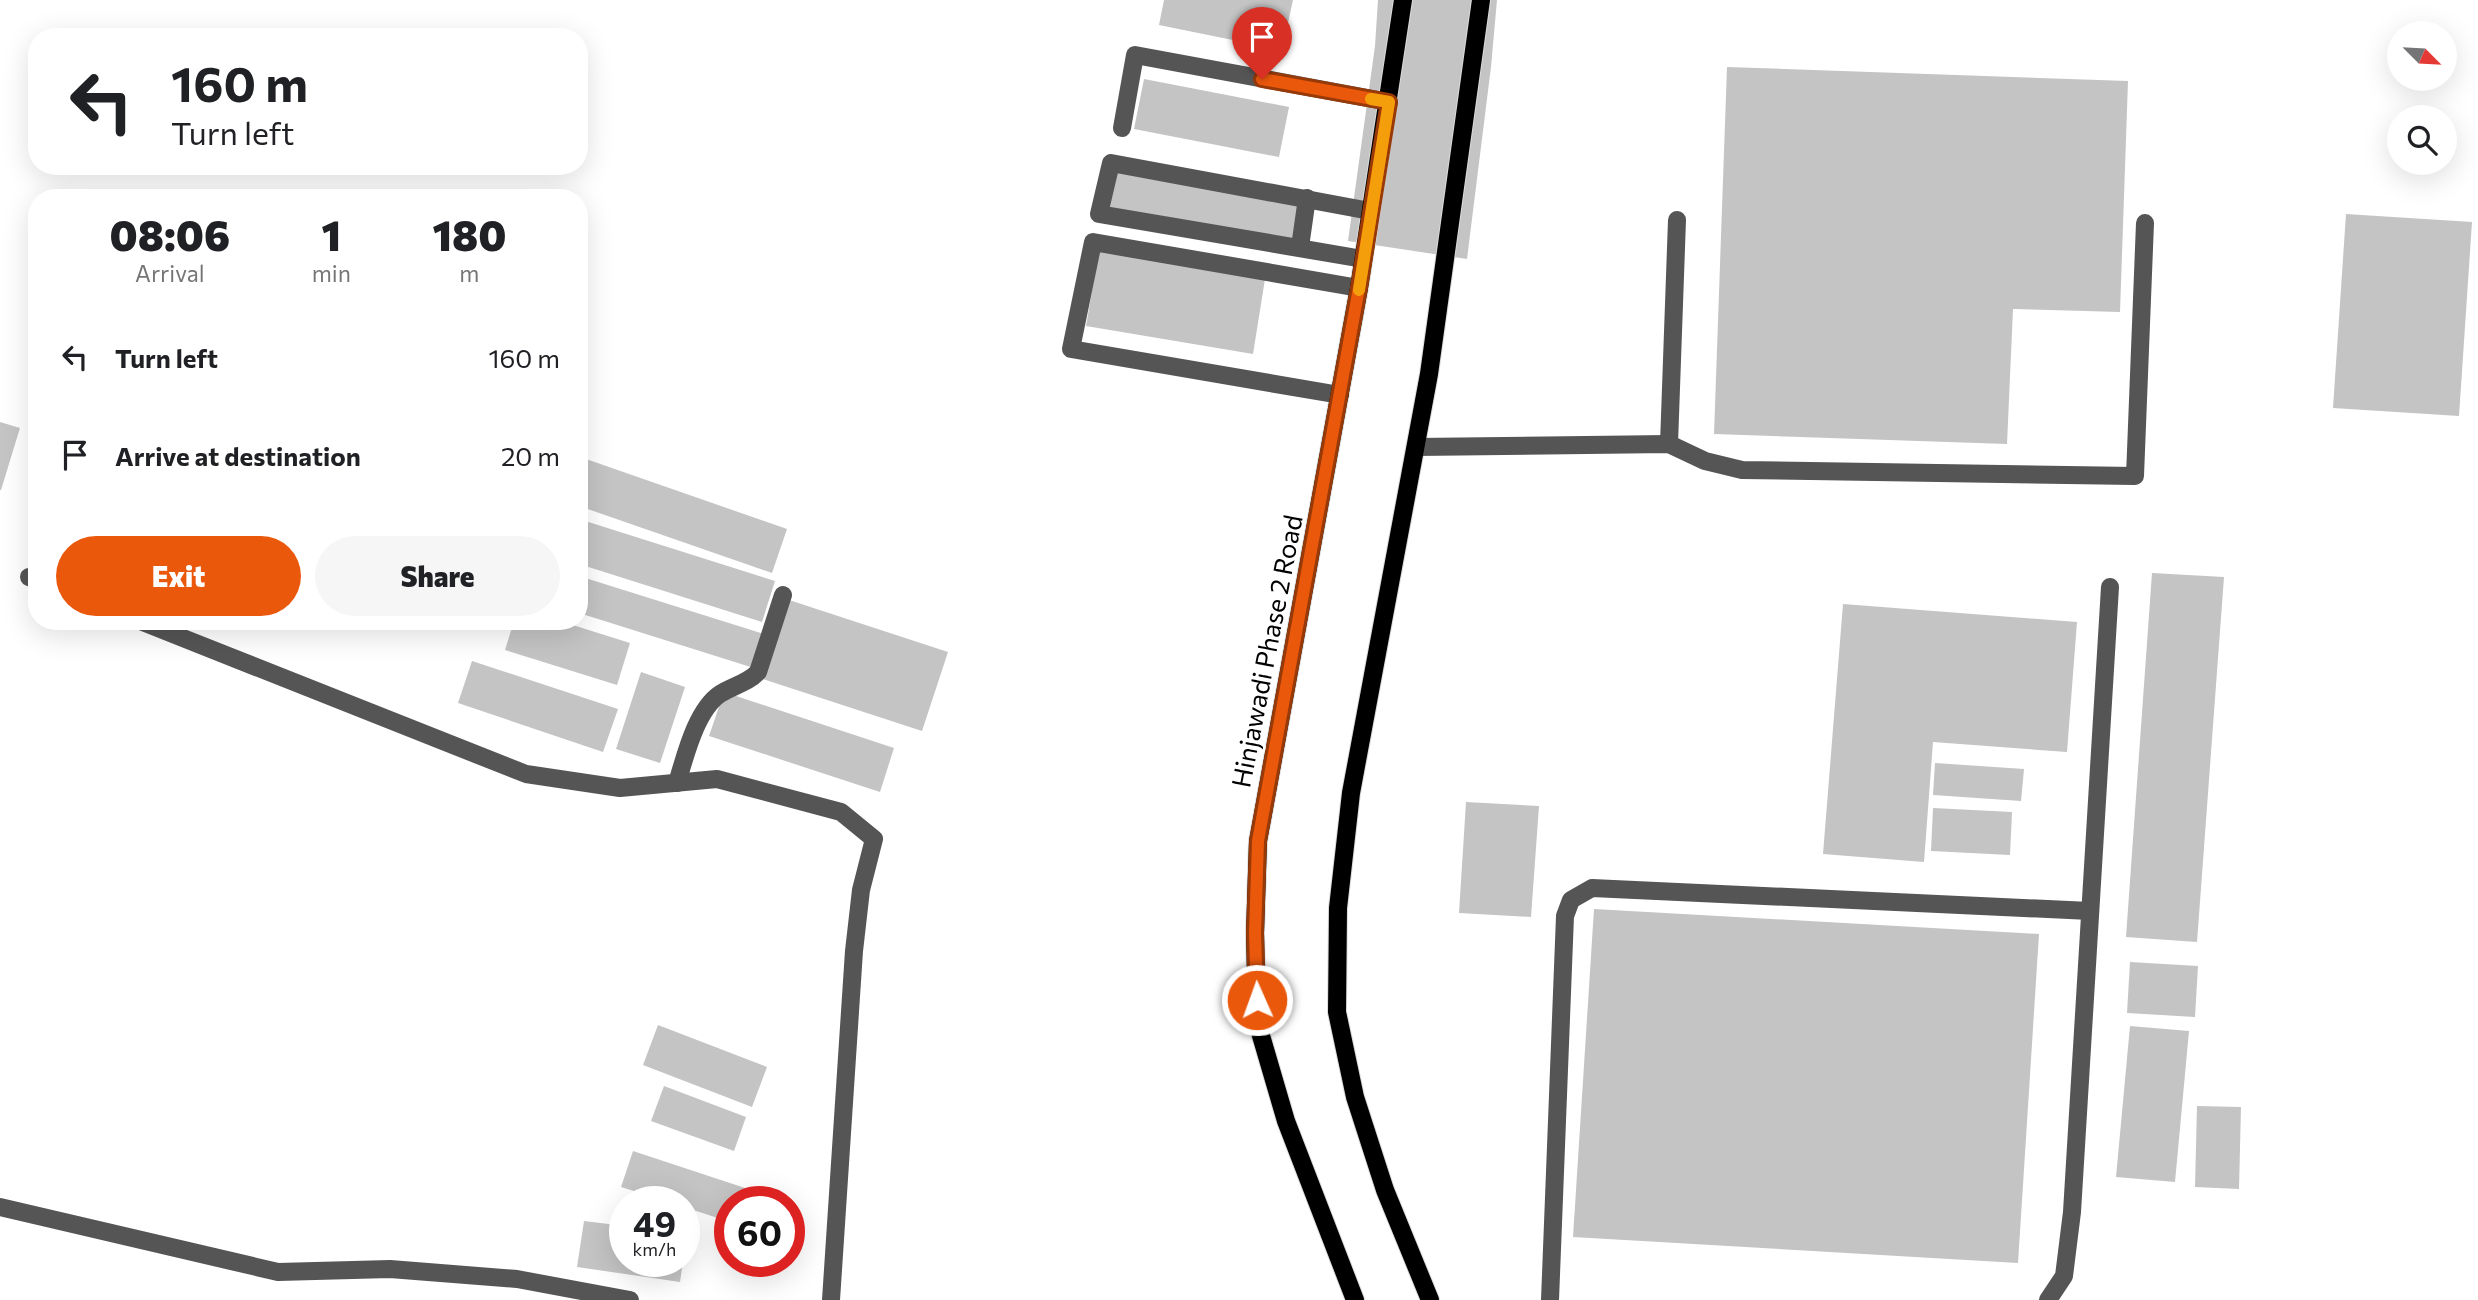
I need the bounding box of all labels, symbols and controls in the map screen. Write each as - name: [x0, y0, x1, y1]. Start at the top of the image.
- pin: [1232, 7, 1292, 79]
- icon: arrive: [1243, 18, 1281, 56]
- north arrow: [2387, 21, 2457, 91]
- map controls: [2387, 21, 2457, 175]
- text: 160 m: [171, 52, 308, 112]
- icon: left: [56, 56, 147, 147]
- button: search: [2387, 105, 2457, 175]
- text: Turn left: [171, 112, 295, 152]
- text: 08:06: [110, 208, 230, 260]
- text: 1: [321, 208, 341, 260]
- text: 180: [432, 208, 506, 260]
- text: Arrival: [135, 259, 205, 287]
- text: min: [312, 259, 351, 287]
- text: m: [459, 259, 479, 287]
- icon: left: [56, 338, 94, 376]
- text: Turn left: [115, 342, 218, 373]
- text: 160 m: [488, 342, 560, 373]
- icon: arrive: [56, 436, 94, 474]
- text: Arrive at destination: [115, 440, 361, 471]
- text: 20 m: [501, 440, 560, 471]
- street label: Hinjawadi Phase 2 Road: [1224, 512, 1308, 790]
- button: Exit: [56, 536, 301, 616]
- button: Share: [315, 536, 560, 616]
- position arrow: [1220, 963, 1294, 1037]
- speed limit sign: 60: [714, 1186, 805, 1277]
- text: 49: [633, 1201, 676, 1244]
- text: km/h: [633, 1238, 676, 1260]

